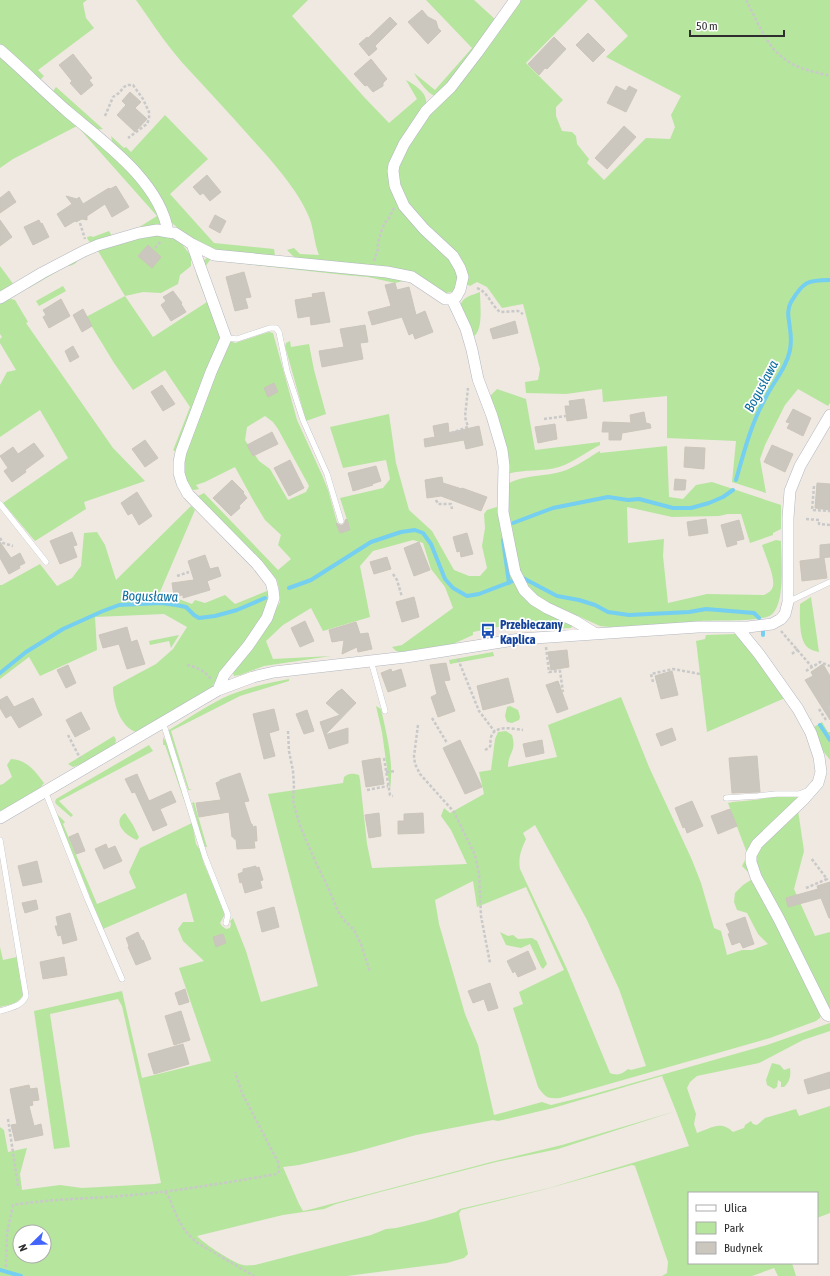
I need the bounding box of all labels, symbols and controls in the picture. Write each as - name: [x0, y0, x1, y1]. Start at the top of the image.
- scale bar: [690, 12, 784, 38]
- text: 50 m: [696, 19, 718, 33]
- water label: Bogusława: [741, 357, 781, 415]
- water label: Bogusława: [122, 588, 179, 604]
- place label: Przebieczany Kaplica: [500, 617, 563, 647]
- bus stop icon: Przebieczany Kaplica: [479, 622, 497, 640]
- legend: [688, 1192, 818, 1264]
- text: Ulica: [724, 1201, 747, 1215]
- text: Park: [724, 1221, 745, 1235]
- north arrow: [12, 1224, 52, 1264]
- text: Budynek: [724, 1241, 763, 1255]
- text: N: [16, 1243, 30, 1253]

